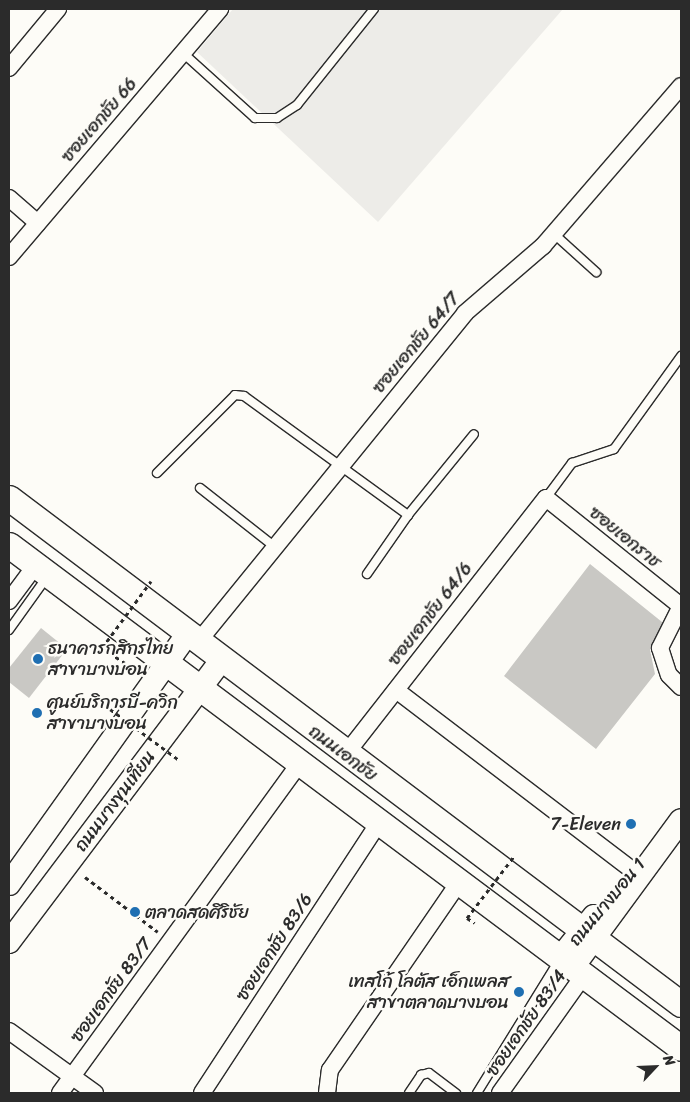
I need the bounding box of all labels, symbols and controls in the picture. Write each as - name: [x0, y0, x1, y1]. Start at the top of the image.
- street label: ซอยเอกชัย 66: [57, 73, 141, 167]
- street label: ซอยเอกชัย 64/7: [368, 288, 464, 398]
- street label: ซอยเอกราช: [585, 502, 665, 572]
- street label: ซอยเอกชัย 64/6: [383, 558, 477, 670]
- place label: ธนาคารกสิกรไทย สาขาบางบอน: [48, 638, 173, 681]
- marker: ธนาคารกสิกรไทย สาขาบางบอน: [32, 653, 44, 665]
- place label: ศูนย์บริการบี-ควิก สาขาบางบอน: [47, 692, 178, 734]
- marker: ศูนย์บริการบี-ควิก สาขาบางบอน: [31, 707, 43, 719]
- street label: ถนนเอกชัย: [304, 720, 382, 786]
- street label: ถนนบางขุนเทียน: [70, 746, 160, 856]
- place label: 7-Eleven: [551, 813, 621, 835]
- marker: 7-Eleven: [625, 818, 637, 830]
- street label: ถนนบางบอน 1: [564, 854, 650, 950]
- street label: ซอยเอกชัย 83/6: [231, 889, 317, 1005]
- place label: ตลาดสดศิริชัย: [145, 901, 249, 923]
- marker: ตลาดสดศิริชัย: [129, 906, 141, 918]
- street label: ซอยเอกชัย 83/7: [66, 933, 156, 1047]
- street label: ซอยเอกชัย 83/4: [481, 966, 571, 1080]
- place label: เทสโก้ โลตัส เอ็กเพลส สาขาตลาดบางบอน: [348, 971, 509, 1014]
- marker: เทสโก้ โลตัส เอ็กเพลส สาขาตลาดบางบอน: [513, 986, 525, 998]
- north arrow: [630, 1042, 680, 1092]
- text: N: [656, 1051, 682, 1070]

